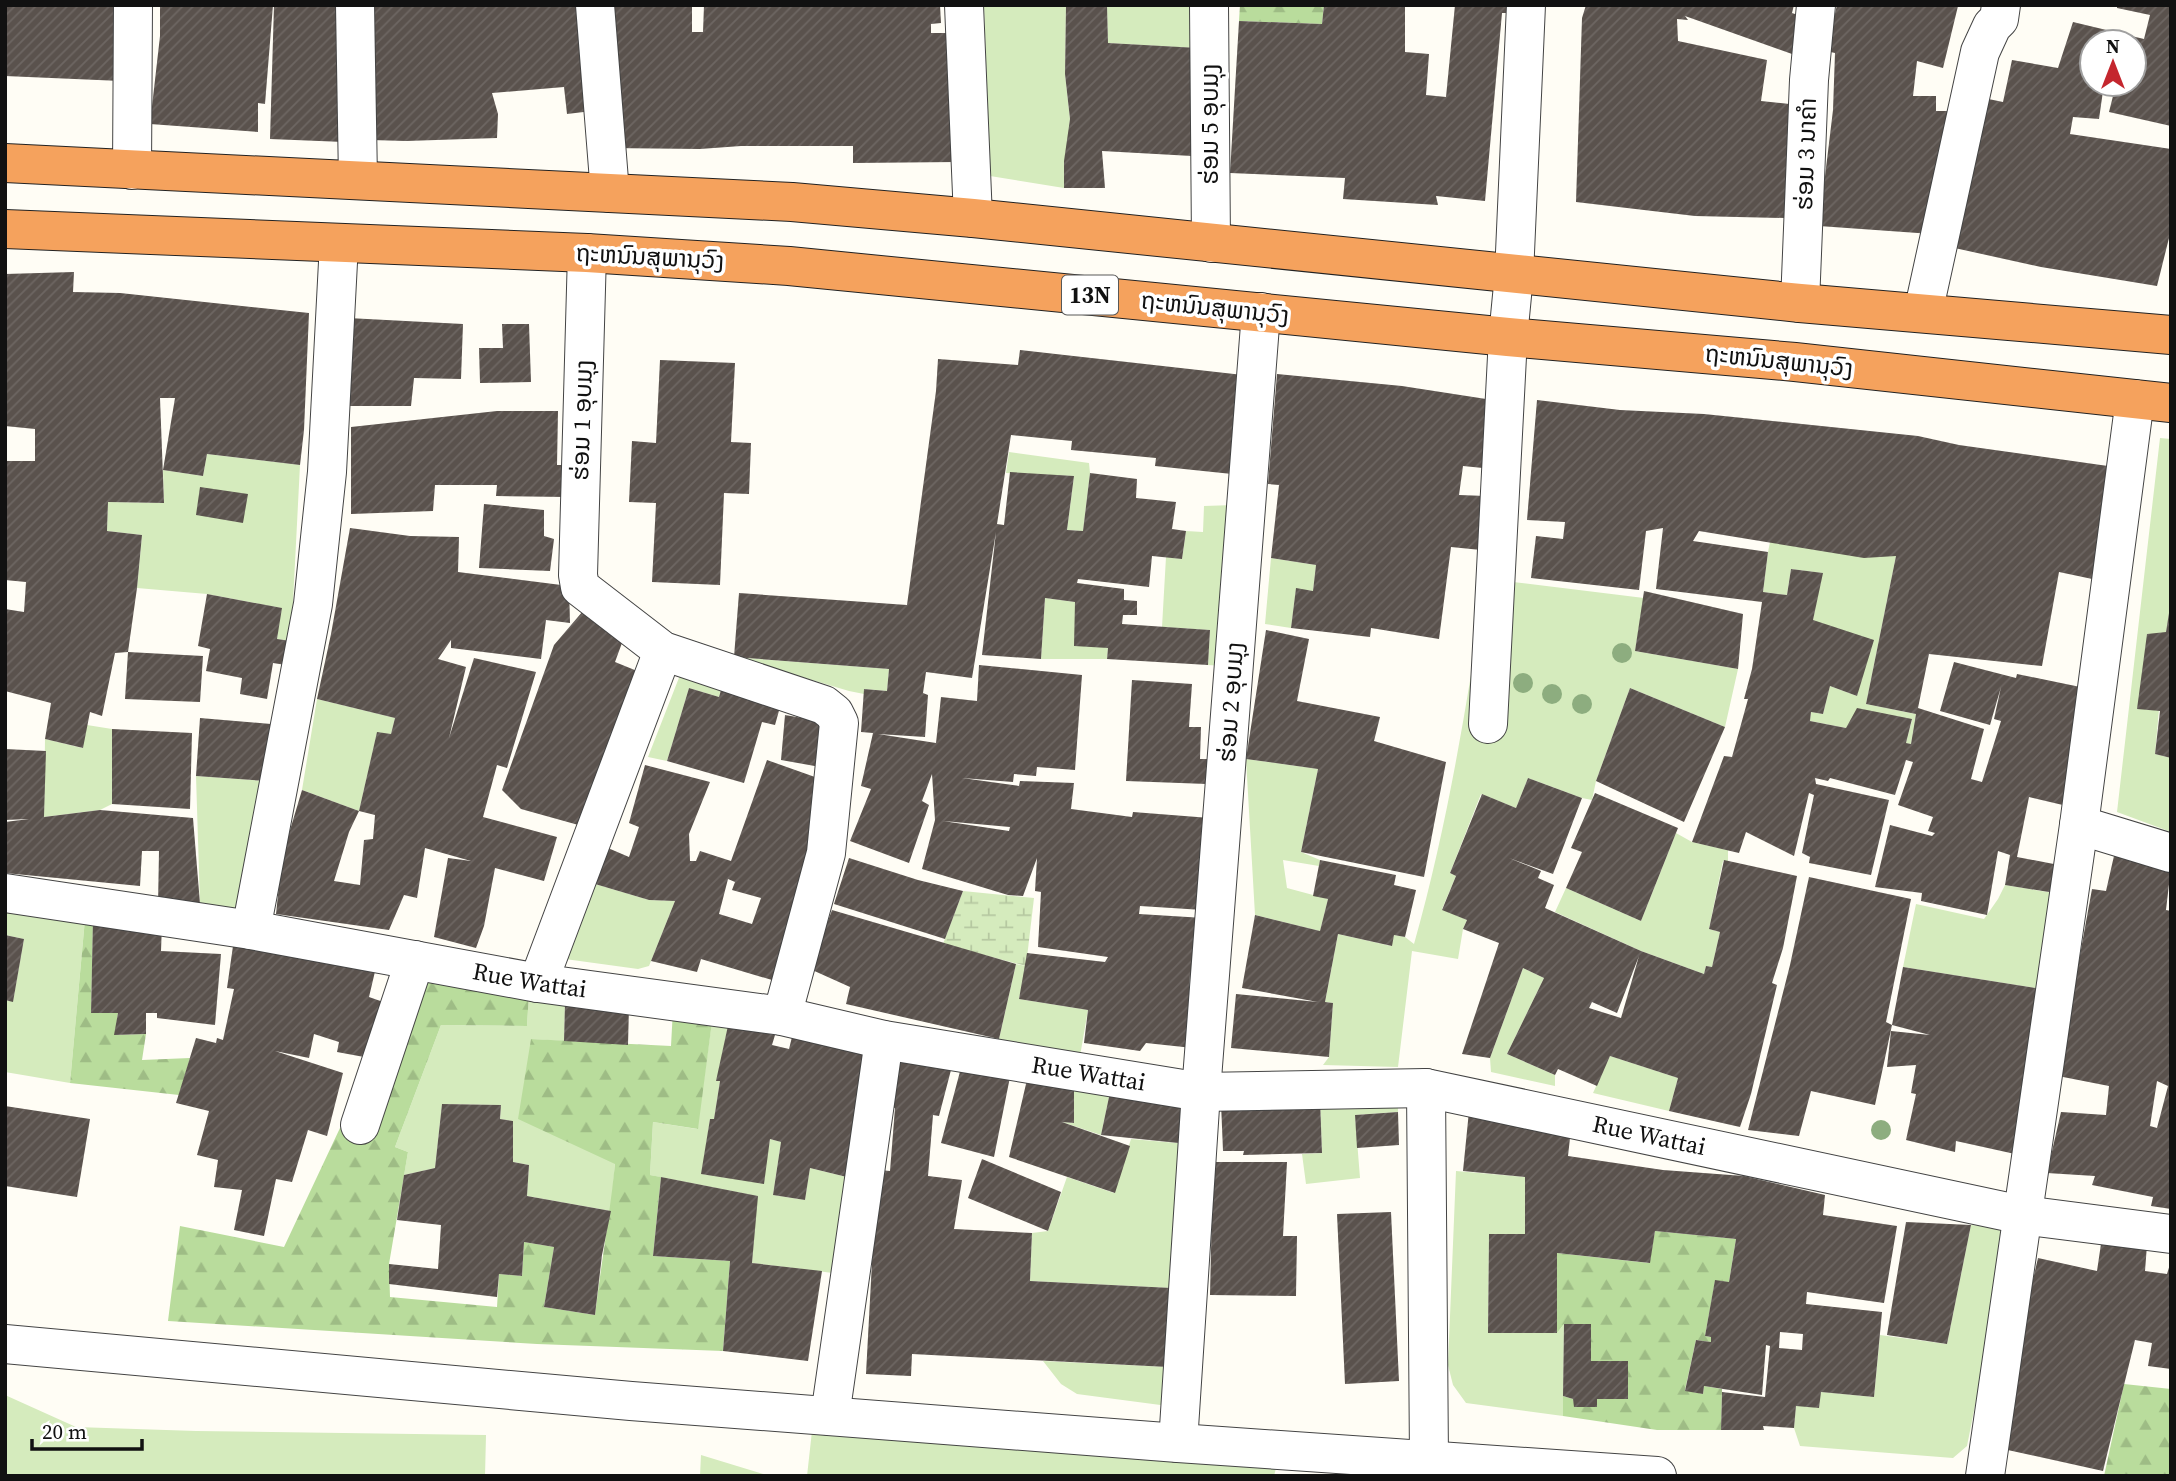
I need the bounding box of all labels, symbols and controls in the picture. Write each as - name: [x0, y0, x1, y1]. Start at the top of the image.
- north arrow: [2078, 28, 2148, 98]
- text: N: [2106, 33, 2120, 59]
- street label: ຮ່ອມ 5 ອຸບມຸງ: [1193, 64, 1226, 184]
- street label: ຮ່ອມ 3 ນາຄຳ: [1787, 97, 1824, 211]
- street label: ຖະຫນົນສຸພານຸວົງ: [575, 236, 725, 277]
- road number: 13N: [1062, 276, 1118, 314]
- street label: ຖະຫນົນສຸພານຸວົງ: [1139, 283, 1291, 332]
- street label: ຖະຫນົນສຸພານຸວົງ: [1703, 336, 1855, 385]
- street label: ຮ່ອມ 1 ອຸບມຸງ: [563, 359, 600, 481]
- street label: ຮ່ອມ 2 ອຸບມຸງ: [1210, 641, 1251, 763]
- street label: Rue Wattai: [470, 954, 589, 1005]
- street label: Rue Wattai: [1029, 1047, 1148, 1099]
- street label: Rue Wattai: [1589, 1107, 1709, 1163]
- scale bar: [32, 1408, 142, 1452]
- text: 20 m: [42, 1417, 87, 1446]

